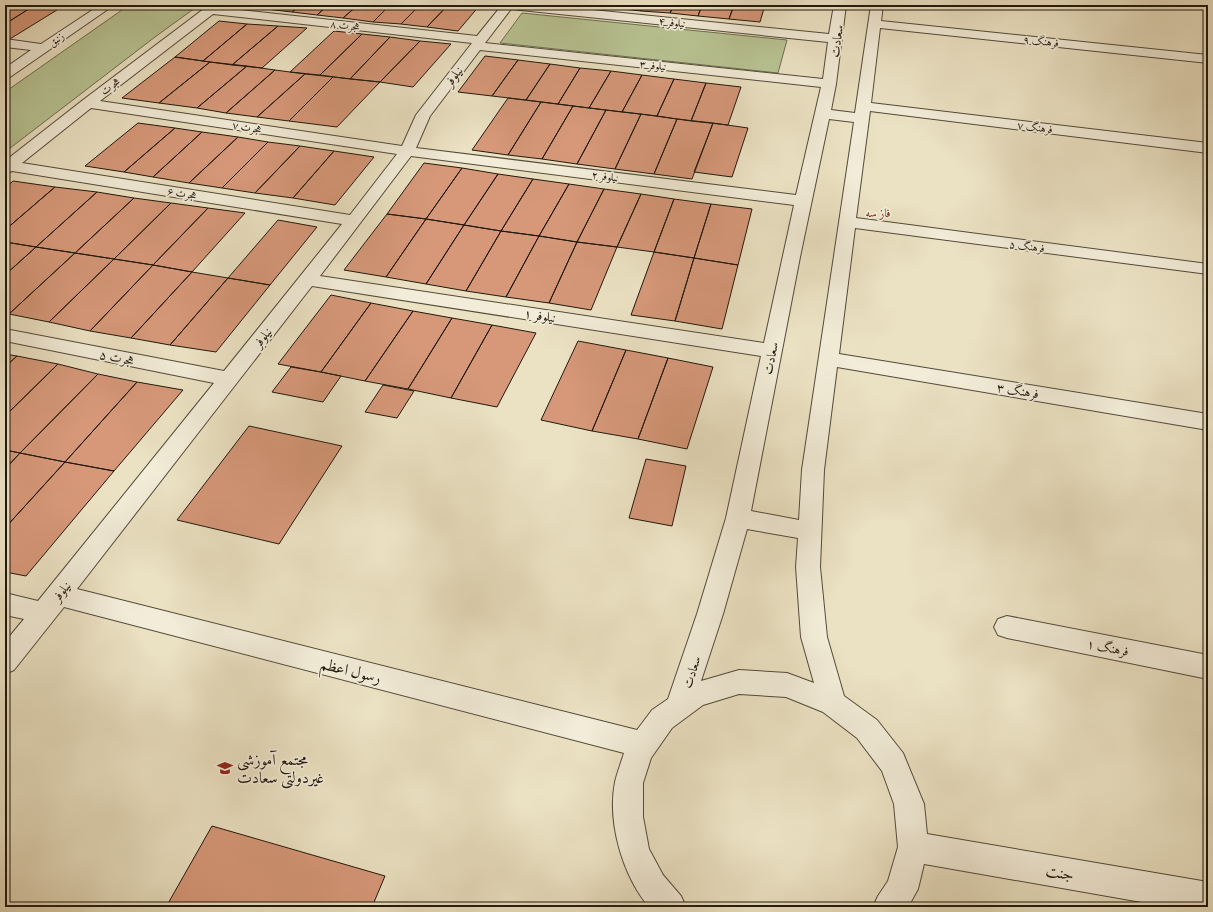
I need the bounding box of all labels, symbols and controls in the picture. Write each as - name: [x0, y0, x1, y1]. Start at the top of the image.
- street label: نیلوفر ۴: [658, 15, 686, 31]
- street label: هجرت ۸: [329, 17, 360, 35]
- street label: سعادت: [827, 24, 847, 59]
- street label: زنبق: [46, 30, 67, 49]
- street label: فرهنگ ۹: [1022, 32, 1060, 51]
- street label: نیلوفر ۳: [639, 58, 667, 74]
- street label: نیلوفر: [440, 63, 467, 92]
- street label: هجرت: [98, 75, 123, 99]
- street label: فرهنگ ۷: [1016, 118, 1054, 137]
- street label: هجرت ۷: [231, 119, 263, 137]
- street label: نیلوفر ۲: [591, 168, 619, 186]
- street label: هجرت ۶: [166, 185, 198, 203]
- district label: فاز سه: [866, 206, 890, 221]
- street label: فرهنگ ۵: [1008, 237, 1046, 256]
- street label: نیلوفر ۱: [523, 306, 557, 326]
- street label: نیلوفر: [249, 324, 276, 353]
- street label: سعادت: [760, 340, 782, 376]
- street label: هجرت ۵: [98, 347, 136, 369]
- street label: فرهنگ ۳: [996, 379, 1040, 402]
- street label: نیلوفر: [48, 578, 75, 607]
- street label: فرهنگ ۱: [1085, 635, 1130, 660]
- street label: رسول اعظم: [317, 654, 383, 693]
- street label: سعادت: [679, 654, 705, 690]
- place label: مجتمع آموزشی غیردولتی سعادت: [237, 750, 324, 789]
- school or university icon: مجتمع آموزشی غیردولتی سعادت: [216, 759, 234, 777]
- street label: جنت: [1044, 861, 1076, 885]

